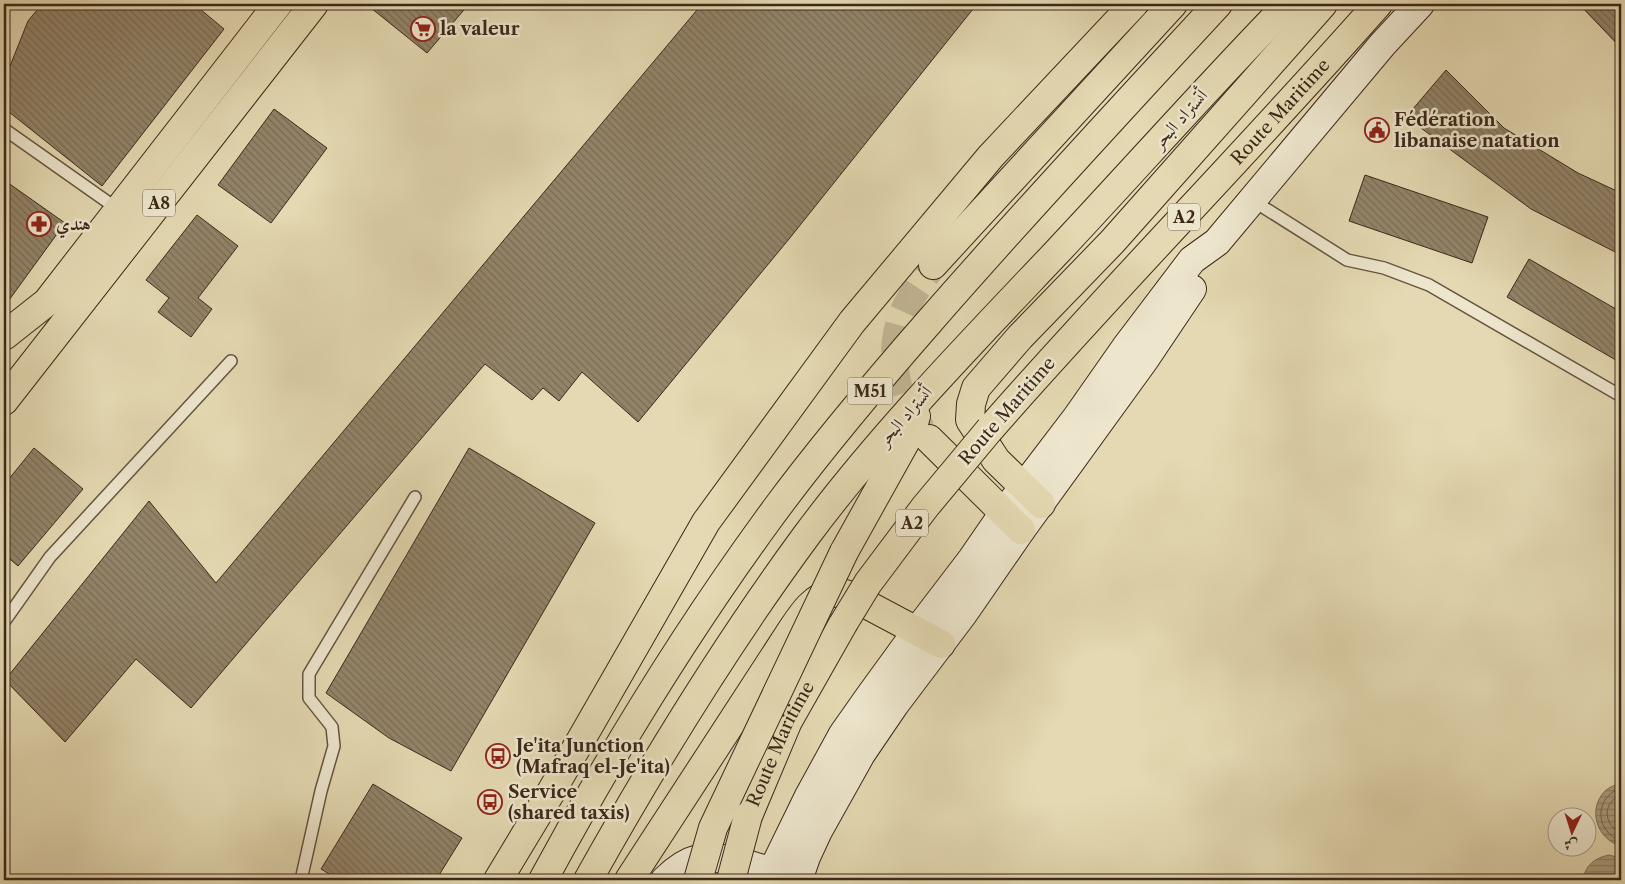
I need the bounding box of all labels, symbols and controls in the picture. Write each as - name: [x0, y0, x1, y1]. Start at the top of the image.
- supermarket icon: la valeur: [410, 16, 436, 42]
- place label: la valeur: [440, 18, 520, 40]
- street label: Route Maritime: [1226, 54, 1334, 169]
- street label: أتستراد البحر: [1145, 83, 1214, 155]
- place label: Fédération libanaise natation: [1394, 109, 1560, 152]
- public building icon: Fédération libanaise natation: [1364, 117, 1390, 143]
- road number: A8: [143, 190, 175, 217]
- road number: A2: [1168, 203, 1200, 230]
- pharmacy icon: هندي: [26, 211, 52, 237]
- place label: هندي: [56, 213, 91, 239]
- street label: Route Maritime: [954, 353, 1060, 469]
- road number: M51: [848, 378, 892, 404]
- street label: أتستراد البحر: [870, 380, 938, 453]
- road number: A2: [896, 509, 928, 536]
- street label: Route Maritime: [742, 677, 819, 810]
- place label: Je'ita Junction (Mafraq el-Je'ita): [513, 735, 670, 778]
- bus stop icon: Je'ita Junction (Mafraq el-Je'ita): [485, 743, 511, 769]
- place label: Service (shared taxis): [508, 781, 630, 824]
- bus stop icon: Service (shared taxis): [477, 789, 503, 815]
- north arrow: [1548, 806, 1598, 856]
- text: ش: [1563, 835, 1579, 854]

